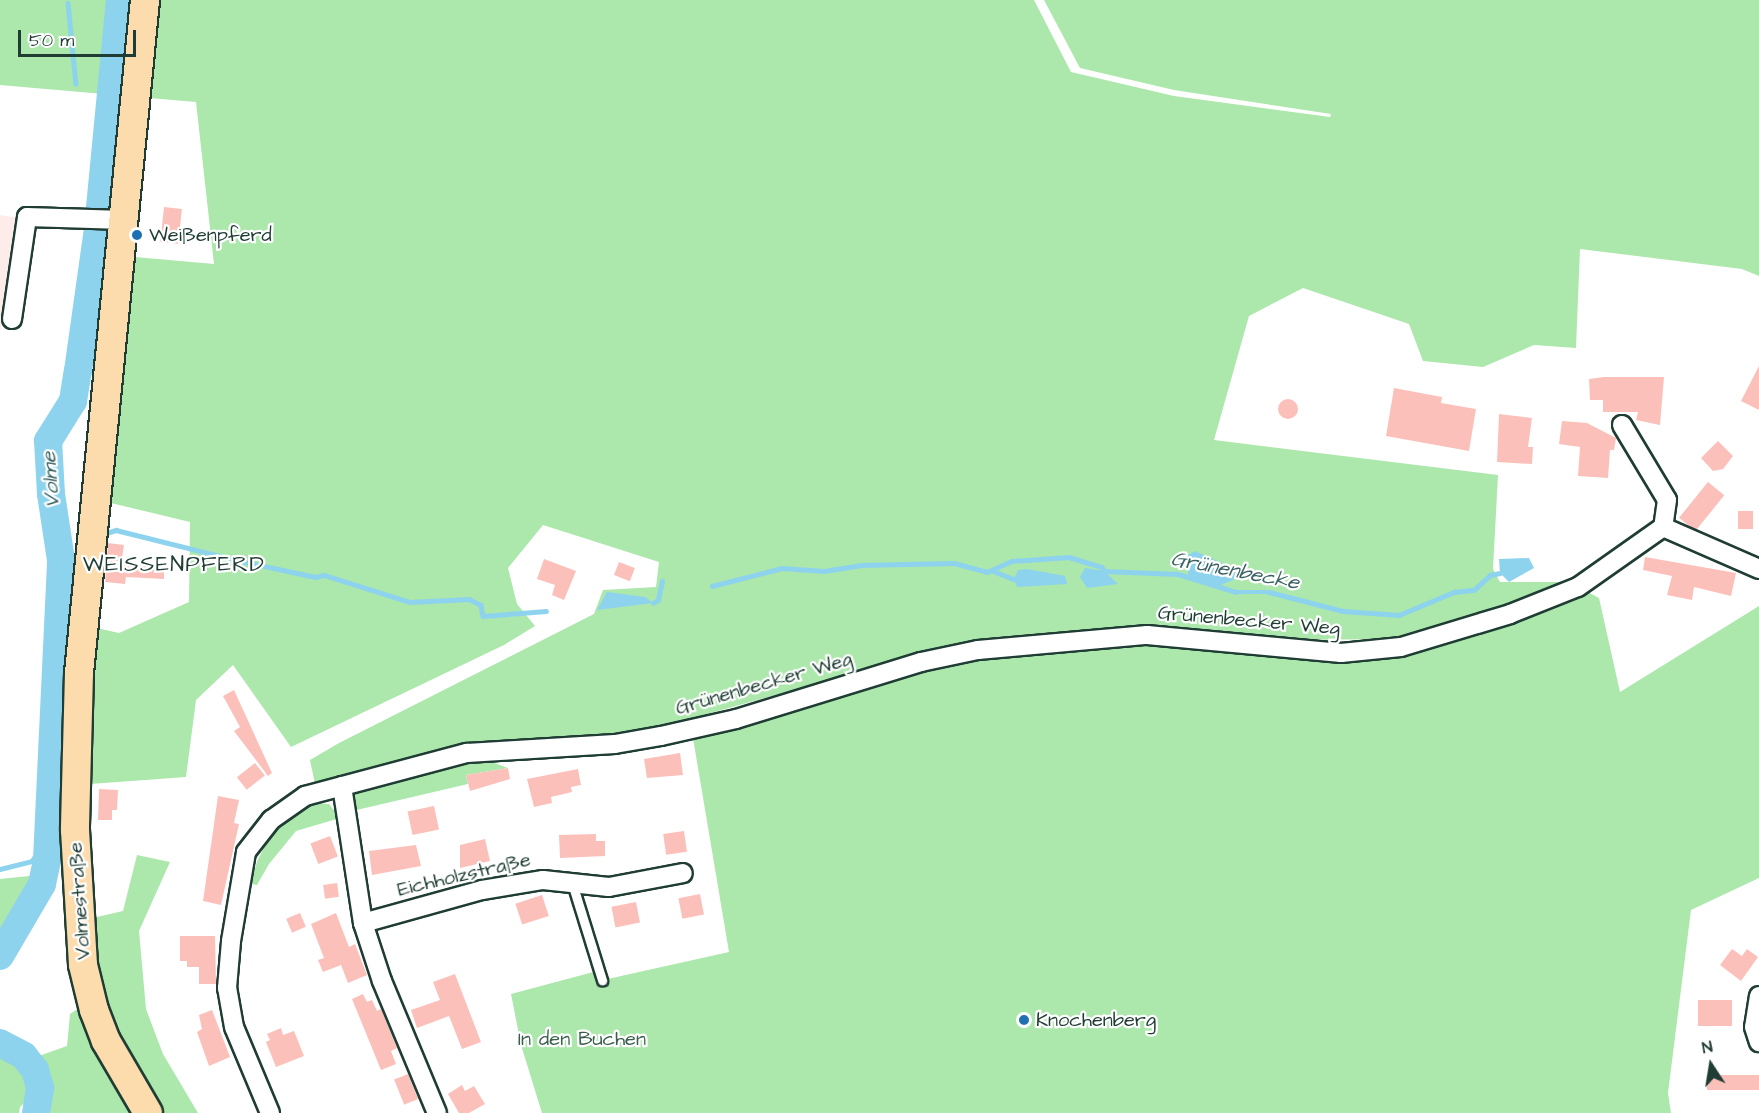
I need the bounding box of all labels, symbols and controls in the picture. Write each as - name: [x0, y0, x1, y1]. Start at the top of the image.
- scale bar: [21, 18, 140, 56]
- text: 50 m: [29, 28, 74, 53]
- place label: Weißenpferd: [149, 223, 272, 247]
- marker: Weißenpferd: [130, 228, 144, 242]
- water label: Volme: [36, 451, 66, 509]
- water label: Grünenbecke: [1169, 546, 1301, 596]
- district label: WEISSENPFERD: [83, 552, 265, 578]
- street label: Grünenbecker Weg: [1157, 601, 1341, 641]
- street label: Grünenbecker Weg: [673, 647, 855, 721]
- street label: Volmestraße: [64, 841, 96, 961]
- street label: Eichholzstraße: [395, 848, 533, 902]
- place label: Knochenberg: [1036, 1008, 1156, 1032]
- marker: Knochenberg: [1017, 1013, 1031, 1027]
- park label: In den Buchen: [518, 1027, 646, 1051]
- north arrow: [1681, 1035, 1741, 1095]
- text: N: [1700, 1036, 1714, 1059]

